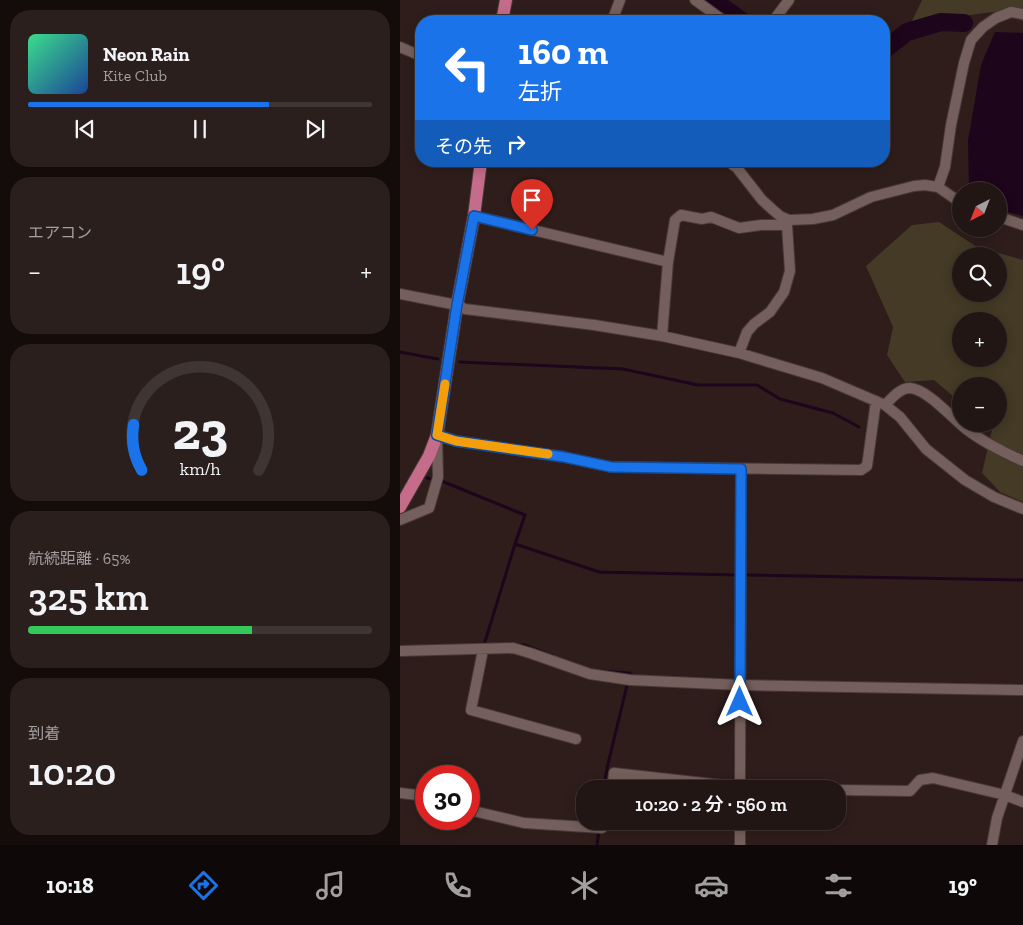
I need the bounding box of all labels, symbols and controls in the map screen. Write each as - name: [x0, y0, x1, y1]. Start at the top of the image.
- text: 160 m: [518, 31, 608, 73]
- icon: left: [435, 35, 500, 100]
- text: Neon Rain: [103, 43, 190, 66]
- text: Kite Club: [103, 66, 167, 85]
- text: 左折: [518, 78, 562, 105]
- icon: previous: [71, 115, 99, 143]
- icon: pause: [186, 115, 214, 143]
- icon: next: [301, 115, 329, 143]
- icon: right: [502, 130, 530, 158]
- text: その先: [435, 135, 492, 158]
- pin: [511, 179, 553, 230]
- north arrow: [952, 182, 1008, 238]
- map controls: [952, 182, 1007, 432]
- icon: arrive: [518, 186, 546, 214]
- text: エアコン: [28, 223, 92, 242]
- button: search: [952, 247, 1007, 302]
- text: 19°: [176, 248, 225, 294]
- text: −: [28, 255, 41, 288]
- text: +: [360, 255, 372, 288]
- button: +: [952, 312, 1007, 367]
- button: −: [952, 377, 1007, 432]
- text: 23: [172, 400, 228, 462]
- text: km/h: [180, 458, 220, 480]
- text: 航続距離 · 65%: [28, 549, 130, 568]
- text: 325 km: [28, 574, 149, 620]
- position arrow: [713, 675, 765, 727]
- text: 到着: [28, 724, 60, 743]
- text: 10:20: [28, 749, 116, 795]
- speed limit sign: 30: [415, 765, 480, 830]
- text: 10:20 · 2 分 · 560 m: [635, 793, 787, 816]
- icon: directions: [186, 868, 221, 903]
- icon: music: [313, 868, 348, 903]
- icon: phone: [440, 868, 475, 903]
- icon: climate: [567, 868, 602, 903]
- icon: car: [694, 868, 729, 903]
- icon: filters: [821, 868, 856, 903]
- text: 10:18: [46, 872, 94, 899]
- text: 19°: [948, 872, 977, 899]

